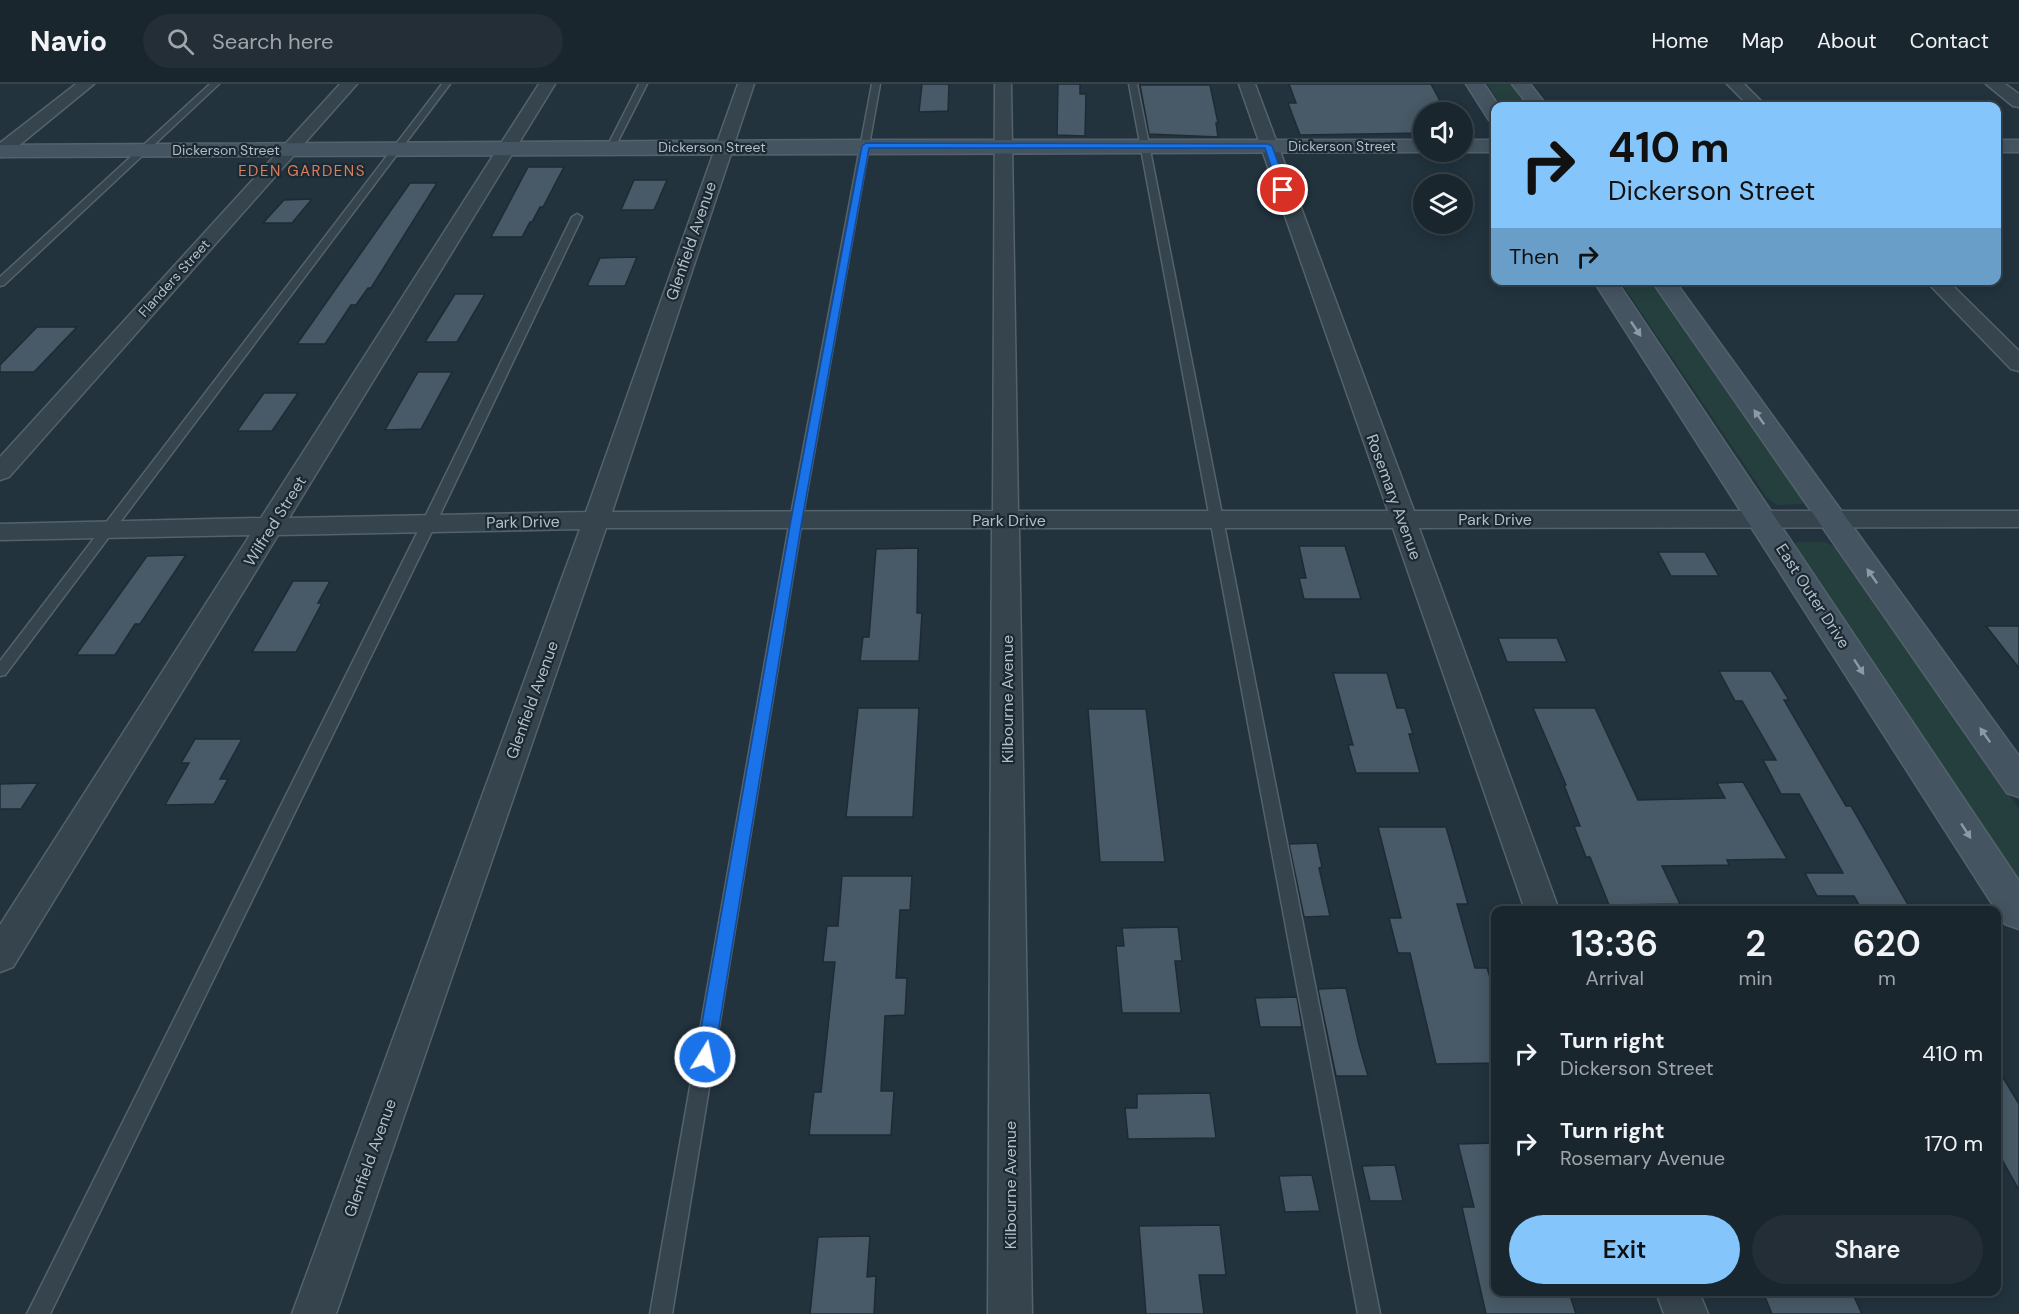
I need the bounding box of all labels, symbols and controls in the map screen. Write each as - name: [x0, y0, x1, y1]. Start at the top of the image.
- search box: [143, 14, 563, 68]
- text: Navio: [30, 23, 107, 60]
- icon: search: [164, 25, 197, 58]
- text: Search here: [212, 27, 333, 56]
- text: Home: [1651, 27, 1709, 55]
- text: Map: [1742, 27, 1784, 55]
- text: About: [1817, 27, 1877, 55]
- text: Contact: [1910, 27, 1989, 55]
- map controls: [1413, 102, 1473, 234]
- button: sound: [1413, 102, 1473, 162]
- text: 410 m: [1608, 120, 1730, 175]
- icon: right: [1509, 126, 1587, 204]
- street label: Dickerson Street: [1288, 137, 1396, 155]
- street label: Dickerson Street: [658, 138, 766, 156]
- street label: Dickerson Street: [172, 141, 280, 159]
- district label: EDEN GARDENS: [238, 161, 366, 181]
- pin: [1257, 164, 1308, 215]
- icon: arrive: [1266, 173, 1299, 206]
- text: Dickerson Street: [1608, 173, 1815, 208]
- button: layers: [1413, 174, 1473, 234]
- street label: Glenfield Avenue: [661, 179, 721, 303]
- street label: Flanders Street: [134, 235, 214, 321]
- icon: right: [1571, 240, 1604, 273]
- text: Then: [1509, 242, 1559, 271]
- one-way arrow: [1631, 321, 1642, 337]
- one-way arrow: [1753, 410, 1765, 426]
- street label: Rosemary Avenue: [1362, 431, 1426, 563]
- street label: Wilfred Street: [239, 472, 311, 570]
- street label: Park Drive: [1458, 509, 1532, 530]
- street label: Park Drive: [972, 510, 1046, 531]
- street label: Park Drive: [486, 511, 560, 533]
- street label: East Outer Drive: [1771, 540, 1855, 652]
- one-way arrow: [1866, 569, 1878, 585]
- street label: Kilbourne Avenue: [997, 635, 1018, 763]
- street label: Glenfield Avenue: [501, 638, 563, 762]
- one-way arrow: [1853, 659, 1865, 675]
- one-way arrow: [1979, 728, 1991, 744]
- one-way arrow: [1960, 823, 1971, 839]
- text: 13:36: [1571, 920, 1658, 967]
- text: 2: [1745, 920, 1766, 967]
- text: 620: [1853, 920, 1921, 967]
- text: Arrival: [1586, 965, 1644, 991]
- text: min: [1739, 965, 1773, 991]
- text: m: [1878, 965, 1896, 991]
- position arrow: [673, 1025, 737, 1089]
- text: Turn right: [1560, 1026, 1665, 1055]
- icon: right: [1509, 1037, 1542, 1070]
- text: 410 m: [1922, 1039, 1983, 1068]
- text: Dickerson Street: [1560, 1055, 1714, 1081]
- street label: Glenfield Avenue: [339, 1096, 401, 1220]
- text: Turn right: [1560, 1116, 1665, 1145]
- street label: Kilbourne Avenue: [1000, 1121, 1021, 1249]
- icon: right: [1509, 1127, 1542, 1160]
- text: 170 m: [1924, 1129, 1983, 1158]
- text: Rosemary Avenue: [1560, 1145, 1725, 1171]
- button: Exit: [1509, 1215, 1740, 1284]
- button: Share: [1752, 1215, 1983, 1284]

